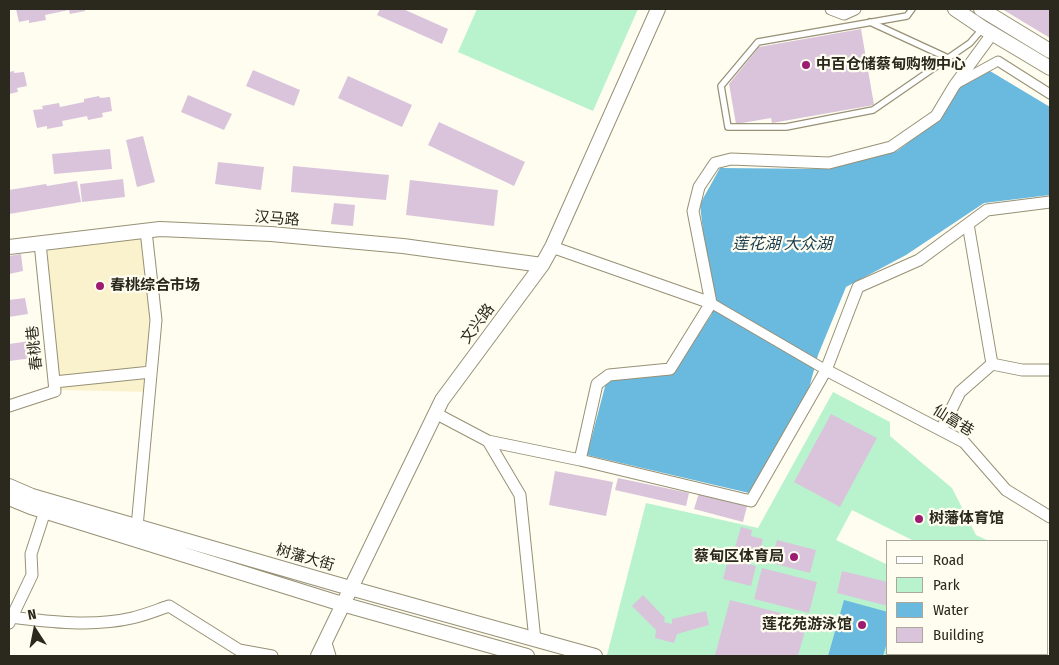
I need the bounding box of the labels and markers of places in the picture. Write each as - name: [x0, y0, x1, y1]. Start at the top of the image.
- place label: 中百仓储蔡甸购物中心: [816, 56, 966, 74]
- marker: 中百仓储蔡甸购物中心: [800, 59, 812, 71]
- place label: 春桃综合市场: [110, 277, 200, 295]
- marker: 春桃综合市场: [94, 280, 106, 292]
- place label: 树藩体育馆: [929, 510, 1004, 528]
- marker: 树藩体育馆: [913, 513, 925, 525]
- place label: 蔡甸区体育局: [694, 548, 784, 566]
- marker: 蔡甸区体育局: [788, 551, 800, 563]
- place label: 莲花苑游泳馆: [762, 616, 852, 634]
- marker: 莲花苑游泳馆: [856, 619, 868, 631]

